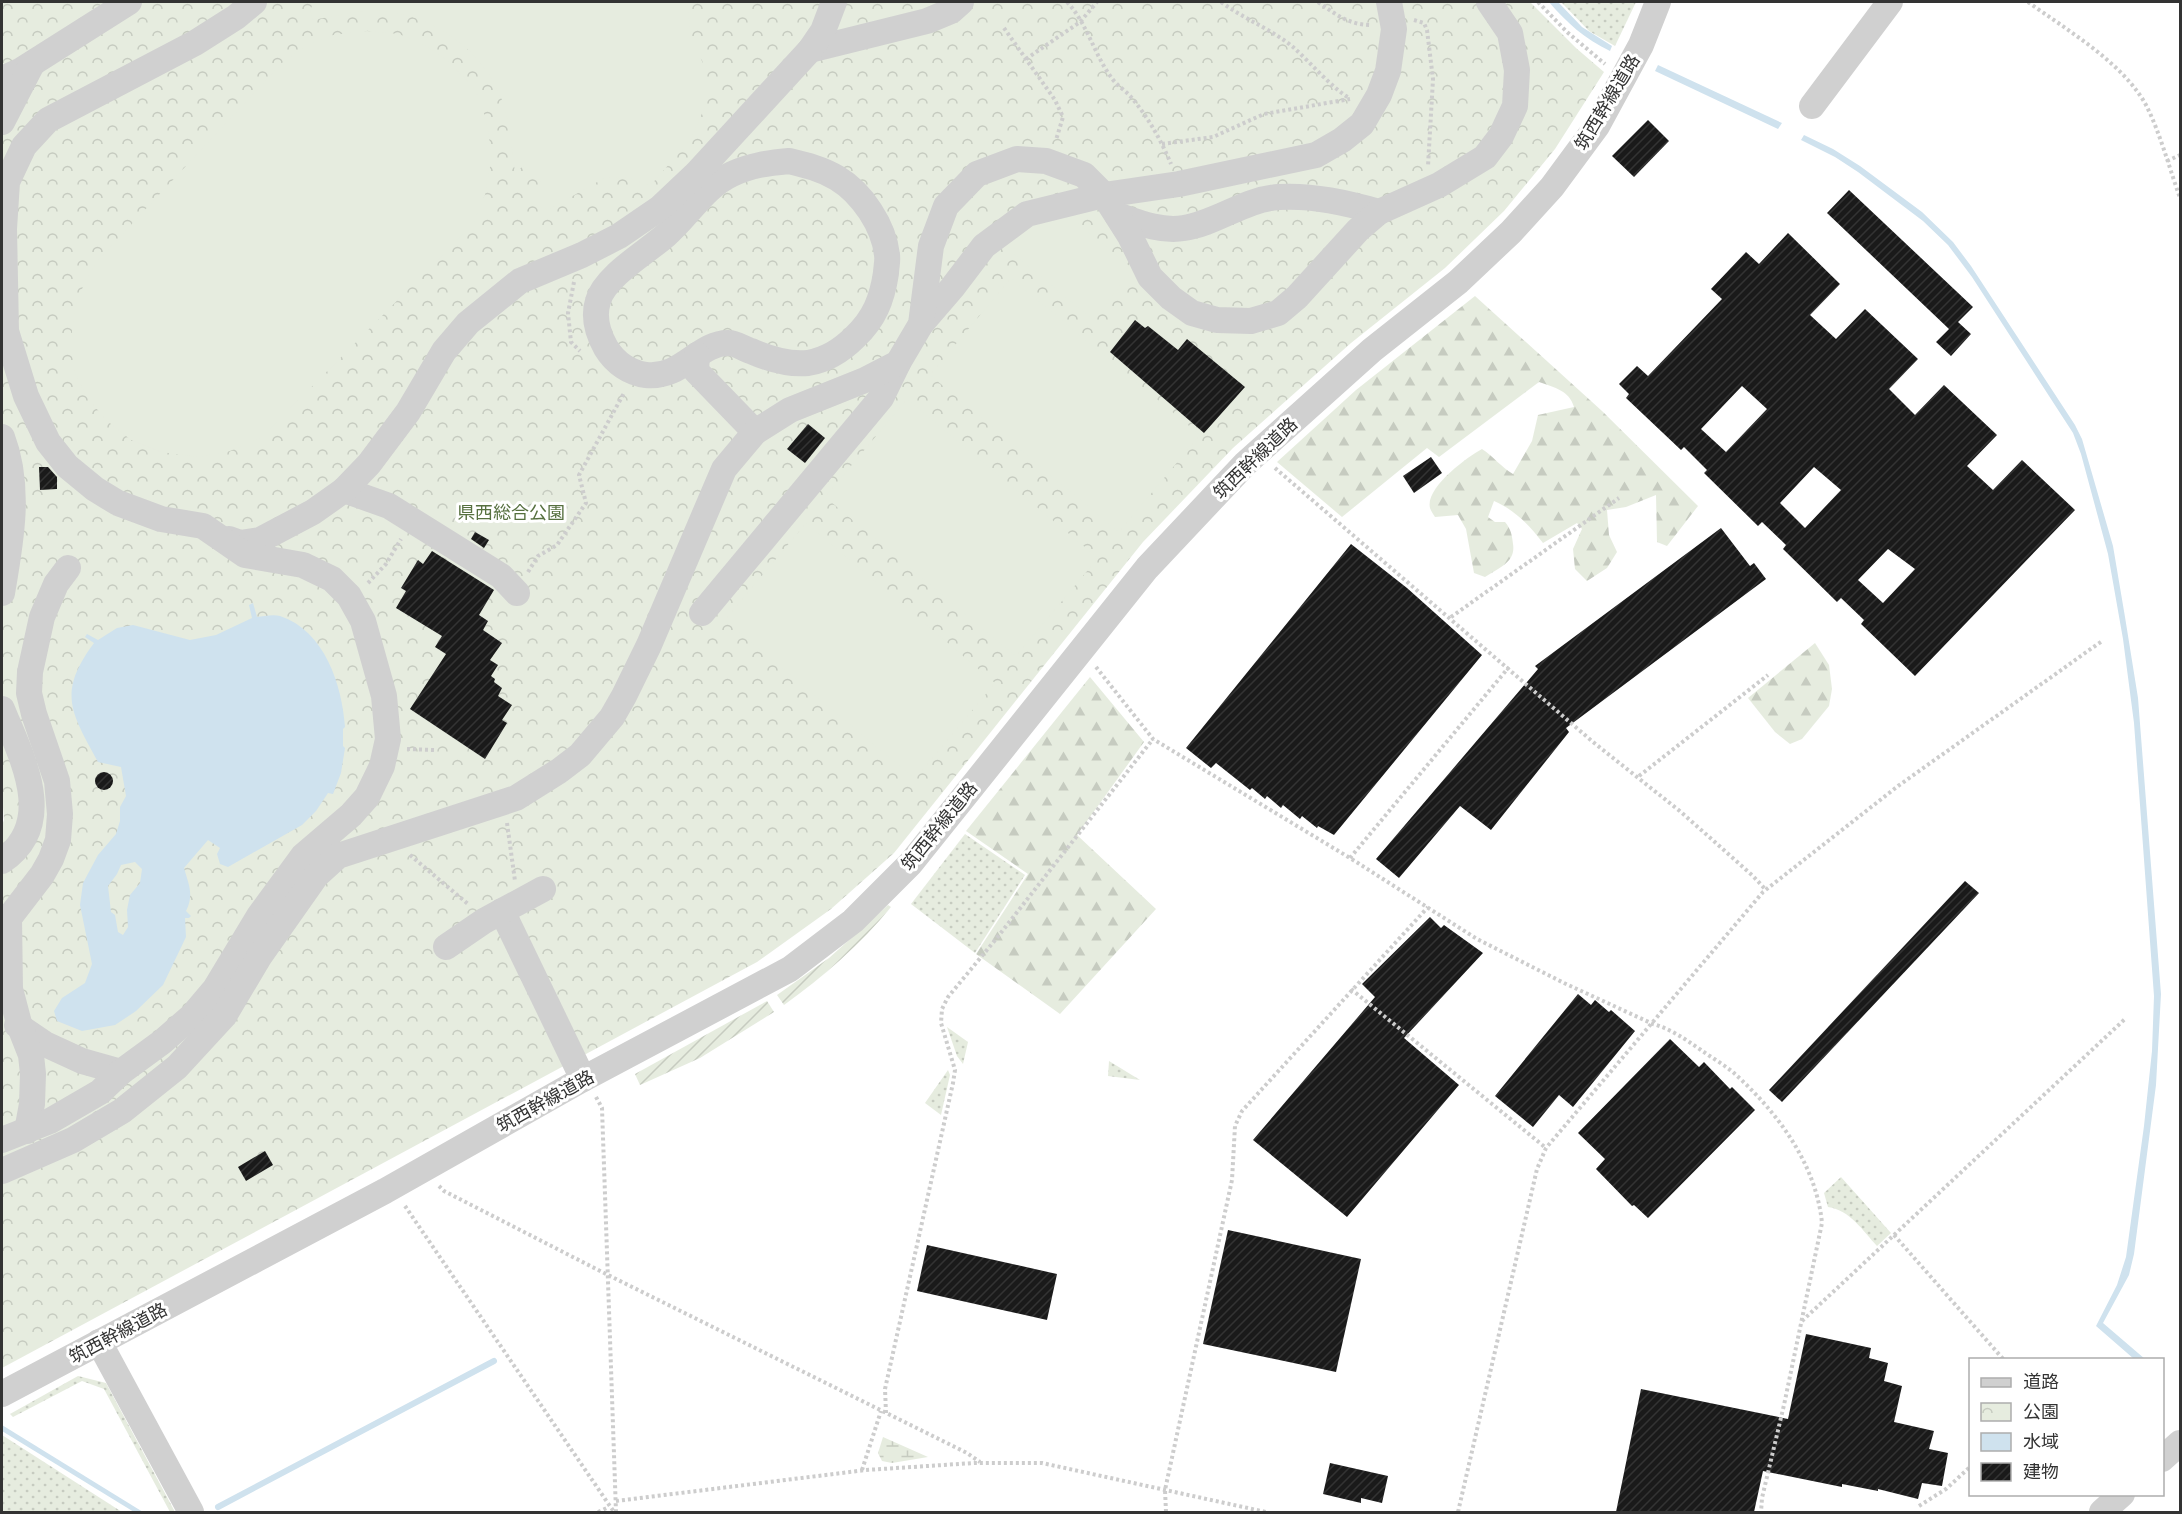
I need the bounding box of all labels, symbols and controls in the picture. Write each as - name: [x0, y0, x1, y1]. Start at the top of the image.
- street label: 筑西幹線道路: [1569, 50, 1645, 154]
- street label: 筑西幹線道路: [1208, 412, 1302, 504]
- park label: 県西総合公園: [457, 501, 565, 524]
- street label: 筑西幹線道路: [896, 777, 982, 875]
- street label: 筑西幹線道路: [492, 1065, 598, 1137]
- street label: 筑西幹線道路: [65, 1297, 171, 1369]
- legend: [1969, 1358, 2164, 1496]
- text: 道路: [2023, 1370, 2059, 1393]
- text: 公園: [2023, 1400, 2059, 1423]
- text: 水域: [2023, 1430, 2059, 1453]
- text: 建物: [2023, 1460, 2059, 1483]

